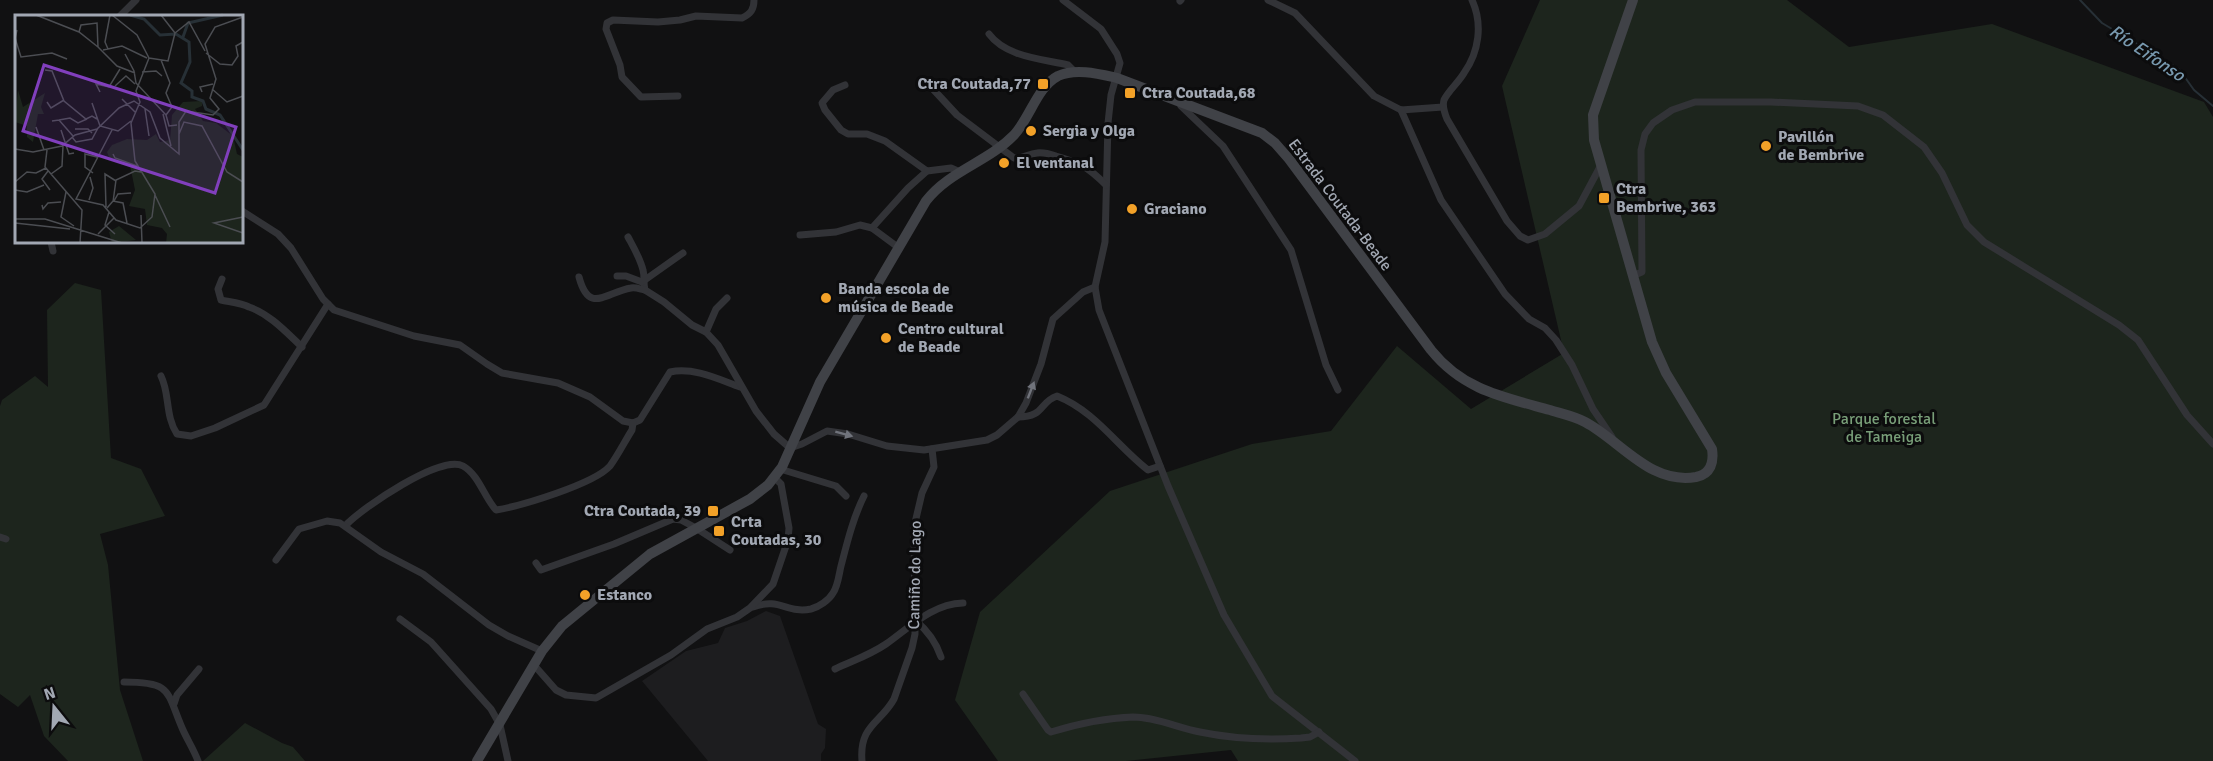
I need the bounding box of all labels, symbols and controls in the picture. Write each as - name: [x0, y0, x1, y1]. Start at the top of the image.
- inset map: [15, 15, 243, 243]
- water label: Río Eifonso: [2105, 20, 2190, 87]
- place label: Ctra Coutada,77: [918, 74, 1031, 94]
- marker: Ctra Coutada,77: [1036, 77, 1050, 91]
- place label: Ctra Coutada,68: [1142, 83, 1256, 103]
- marker: Ctra Coutada,68: [1123, 86, 1137, 100]
- place label: Sergia y Olga: [1043, 121, 1135, 141]
- marker: Sergia y Olga: [1024, 124, 1038, 138]
- place label: Pavillón de Bembrive: [1778, 127, 1864, 165]
- street label: Estrada Coutada-Beade: [1284, 135, 1396, 275]
- marker: Pavillón de Bembrive: [1759, 139, 1773, 153]
- place label: El ventanal: [1016, 153, 1094, 173]
- marker: El ventanal: [997, 156, 1011, 170]
- place label: Ctra Bembrive, 363: [1616, 179, 1716, 217]
- marker: Ctra Bembrive, 363: [1597, 191, 1611, 205]
- place label: Graciano: [1144, 199, 1207, 219]
- marker: Graciano: [1125, 202, 1139, 216]
- place label: Banda escola de música de Beade: [838, 279, 954, 317]
- marker: Banda escola de música de Beade: [819, 291, 833, 305]
- place label: Centro cultural de Beade: [898, 319, 1004, 357]
- marker: Centro cultural de Beade: [879, 331, 893, 345]
- one-way arrow: [1027, 381, 1037, 399]
- park label: Parque forestal de Tameiga: [1832, 409, 1936, 447]
- one-way arrow: [834, 429, 853, 439]
- place label: Ctra Coutada, 39: [584, 501, 701, 521]
- marker: Ctra Coutada, 39: [706, 504, 720, 518]
- place label: Crta Coutadas, 30: [731, 512, 822, 550]
- street label: Camiño do Lago: [904, 521, 926, 629]
- marker: Crta Coutadas, 30: [712, 524, 726, 538]
- place label: Estanco: [597, 585, 652, 605]
- marker: Estanco: [578, 588, 592, 602]
- north arrow: [24, 677, 84, 737]
- text: N: [41, 682, 58, 705]

